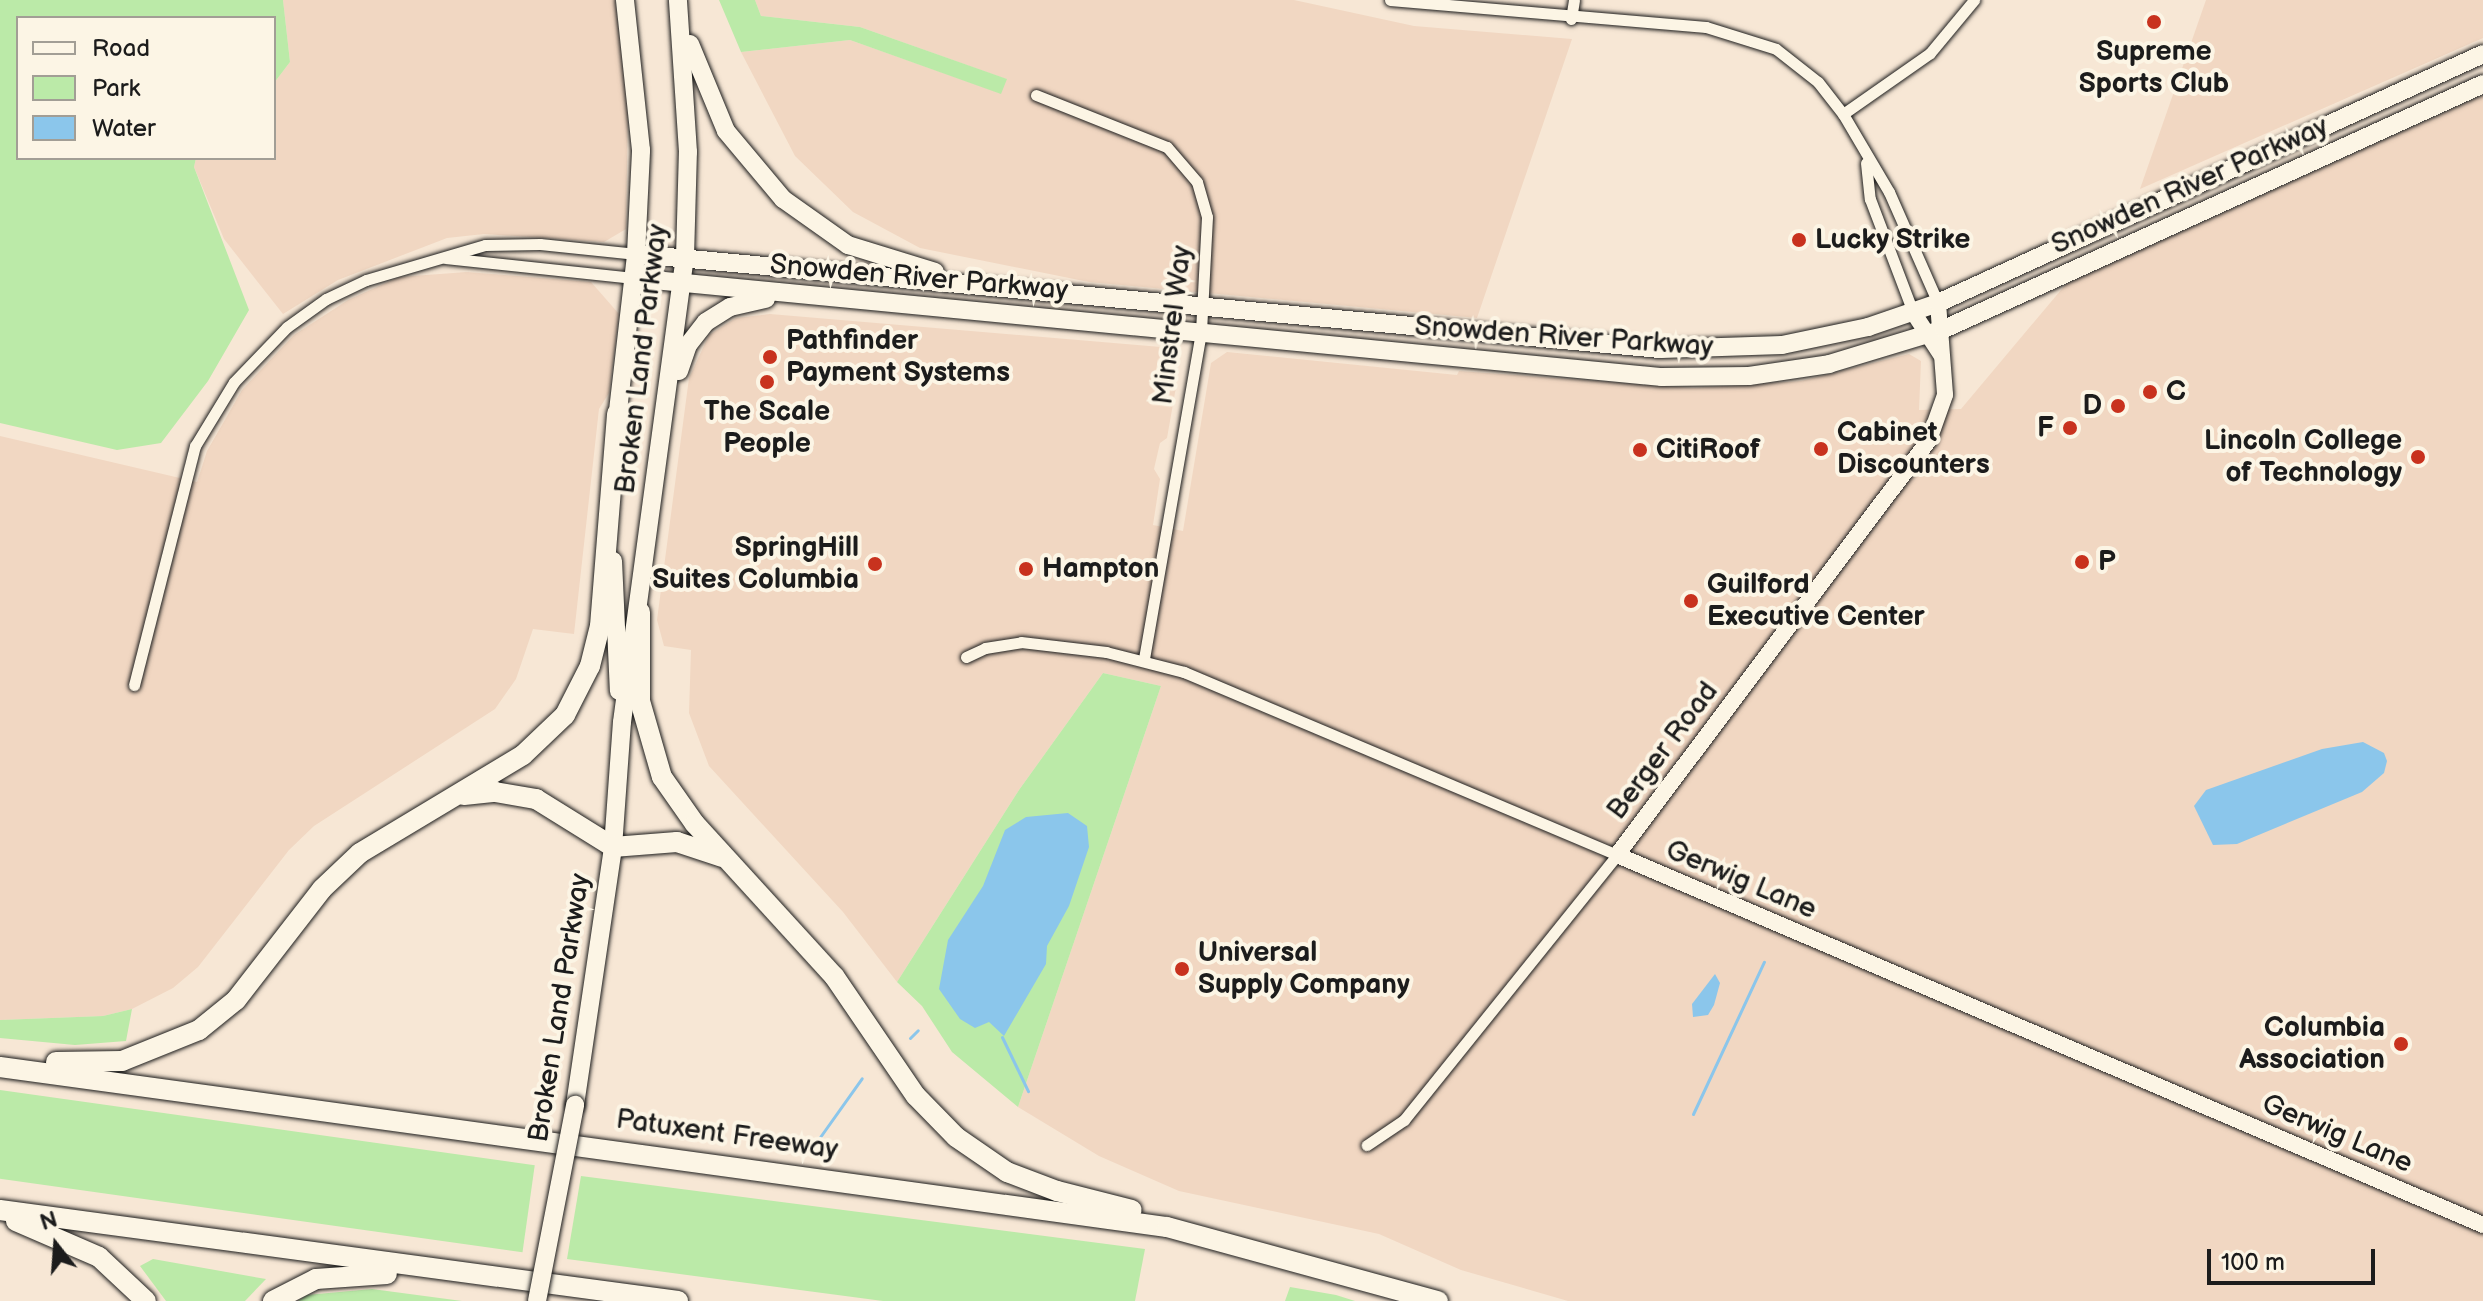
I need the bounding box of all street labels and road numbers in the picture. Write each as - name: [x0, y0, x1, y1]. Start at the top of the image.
- street label: Snowden River Parkway: [2046, 110, 2334, 262]
- street label: Broken Land Parkway: [609, 222, 675, 496]
- street label: Minstrel Way: [1146, 243, 1200, 407]
- street label: Snowden River Parkway: [769, 248, 1069, 308]
- street label: Snowden River Parkway: [1414, 310, 1714, 364]
- street label: Berger Road: [1600, 676, 1726, 826]
- street label: Gerwig Lane: [1661, 833, 1821, 927]
- street label: Broken Land Parkway: [522, 871, 598, 1145]
- street label: Gerwig Lane: [2257, 1087, 2417, 1181]
- street label: Patuxent Freeway: [614, 1103, 840, 1167]

